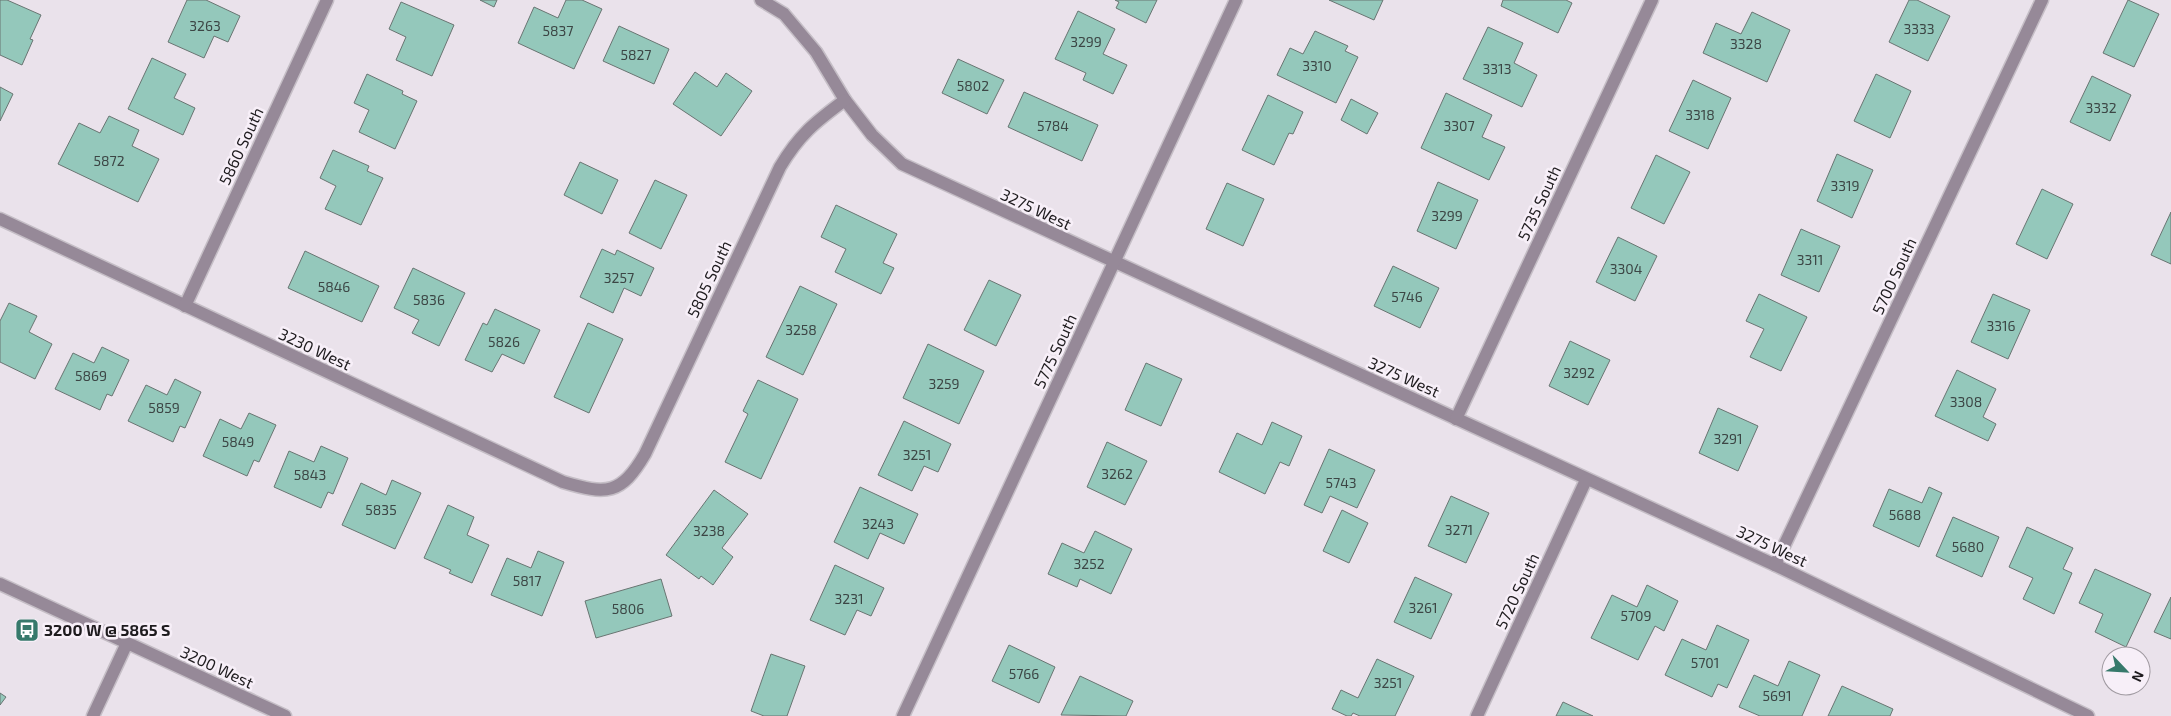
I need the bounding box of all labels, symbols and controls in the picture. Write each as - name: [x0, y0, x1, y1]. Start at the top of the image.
- house number: 3263: [189, 17, 221, 34]
- house number: 3333: [1903, 20, 1935, 37]
- house number: 5837: [543, 22, 573, 39]
- house number: 3299: [1070, 33, 1102, 50]
- house number: 3328: [1730, 35, 1762, 52]
- house number: 5827: [620, 46, 652, 63]
- house number: 3310: [1302, 57, 1332, 74]
- house number: 3313: [1483, 60, 1511, 77]
- house number: 5802: [957, 77, 989, 94]
- house number: 3332: [2085, 99, 2117, 116]
- street label: 5860 South: [214, 104, 267, 188]
- house number: 3318: [1685, 106, 1715, 123]
- house number: 5784: [1037, 117, 1069, 134]
- house number: 3307: [1443, 117, 1475, 134]
- house number: 5872: [93, 152, 125, 169]
- street label: 5735 South: [1513, 162, 1564, 243]
- house number: 3319: [1830, 177, 1860, 194]
- street label: 3275 West: [998, 184, 1075, 233]
- house number: 3299: [1431, 207, 1463, 224]
- street label: 5700 South: [1868, 235, 1920, 317]
- street label: 5805 South: [682, 237, 735, 320]
- house number: 3311: [1797, 251, 1823, 268]
- house number: 3304: [1610, 260, 1642, 277]
- house number: 3257: [604, 269, 634, 286]
- house number: 5846: [318, 278, 350, 295]
- house number: 5746: [1391, 288, 1423, 305]
- house number: 5836: [413, 291, 445, 308]
- street label: 5775 South: [1029, 311, 1080, 391]
- house number: 3316: [1986, 317, 2016, 334]
- house number: 3258: [785, 321, 817, 338]
- street label: 3230 West: [276, 324, 354, 374]
- house number: 5826: [488, 333, 520, 350]
- street label: 3275 West: [1366, 352, 1443, 401]
- house number: 3292: [1563, 364, 1595, 381]
- house number: 5869: [75, 367, 107, 384]
- house number: 3259: [928, 375, 960, 392]
- house number: 3308: [1950, 393, 1982, 410]
- house number: 5859: [148, 399, 180, 416]
- house number: 3291: [1713, 430, 1743, 447]
- house number: 5849: [222, 433, 254, 450]
- house number: 3251: [903, 446, 931, 463]
- house number: 3262: [1101, 465, 1133, 482]
- house number: 5843: [294, 466, 326, 483]
- house number: 5743: [1325, 474, 1357, 491]
- house number: 5835: [365, 501, 397, 518]
- house number: 5688: [1889, 506, 1921, 523]
- house number: 3243: [862, 515, 894, 532]
- house number: 3271: [1445, 521, 1473, 538]
- street label: 3275 West: [1734, 521, 1811, 570]
- house number: 3238: [693, 522, 725, 539]
- house number: 5680: [1952, 538, 1984, 555]
- street label: 5720 South: [1491, 550, 1542, 632]
- house number: 3252: [1073, 555, 1105, 572]
- house number: 5817: [513, 572, 541, 589]
- house number: 3231: [834, 590, 864, 607]
- house number: 3261: [1408, 599, 1438, 616]
- house number: 5806: [612, 600, 644, 617]
- house number: 5709: [1620, 607, 1652, 624]
- bus stop icon: 3200 W @ 5865 S: [14, 617, 40, 643]
- place label: 3200 W @ 5865 S: [44, 620, 170, 639]
- street label: 3200 West: [178, 641, 257, 692]
- north arrow: [2101, 646, 2151, 696]
- house number: 5701: [1691, 654, 1719, 671]
- house number: 5766: [1009, 665, 1039, 682]
- text: N: [2128, 669, 2148, 685]
- house number: 3251: [1374, 674, 1402, 691]
- house number: 5691: [1762, 687, 1792, 704]

